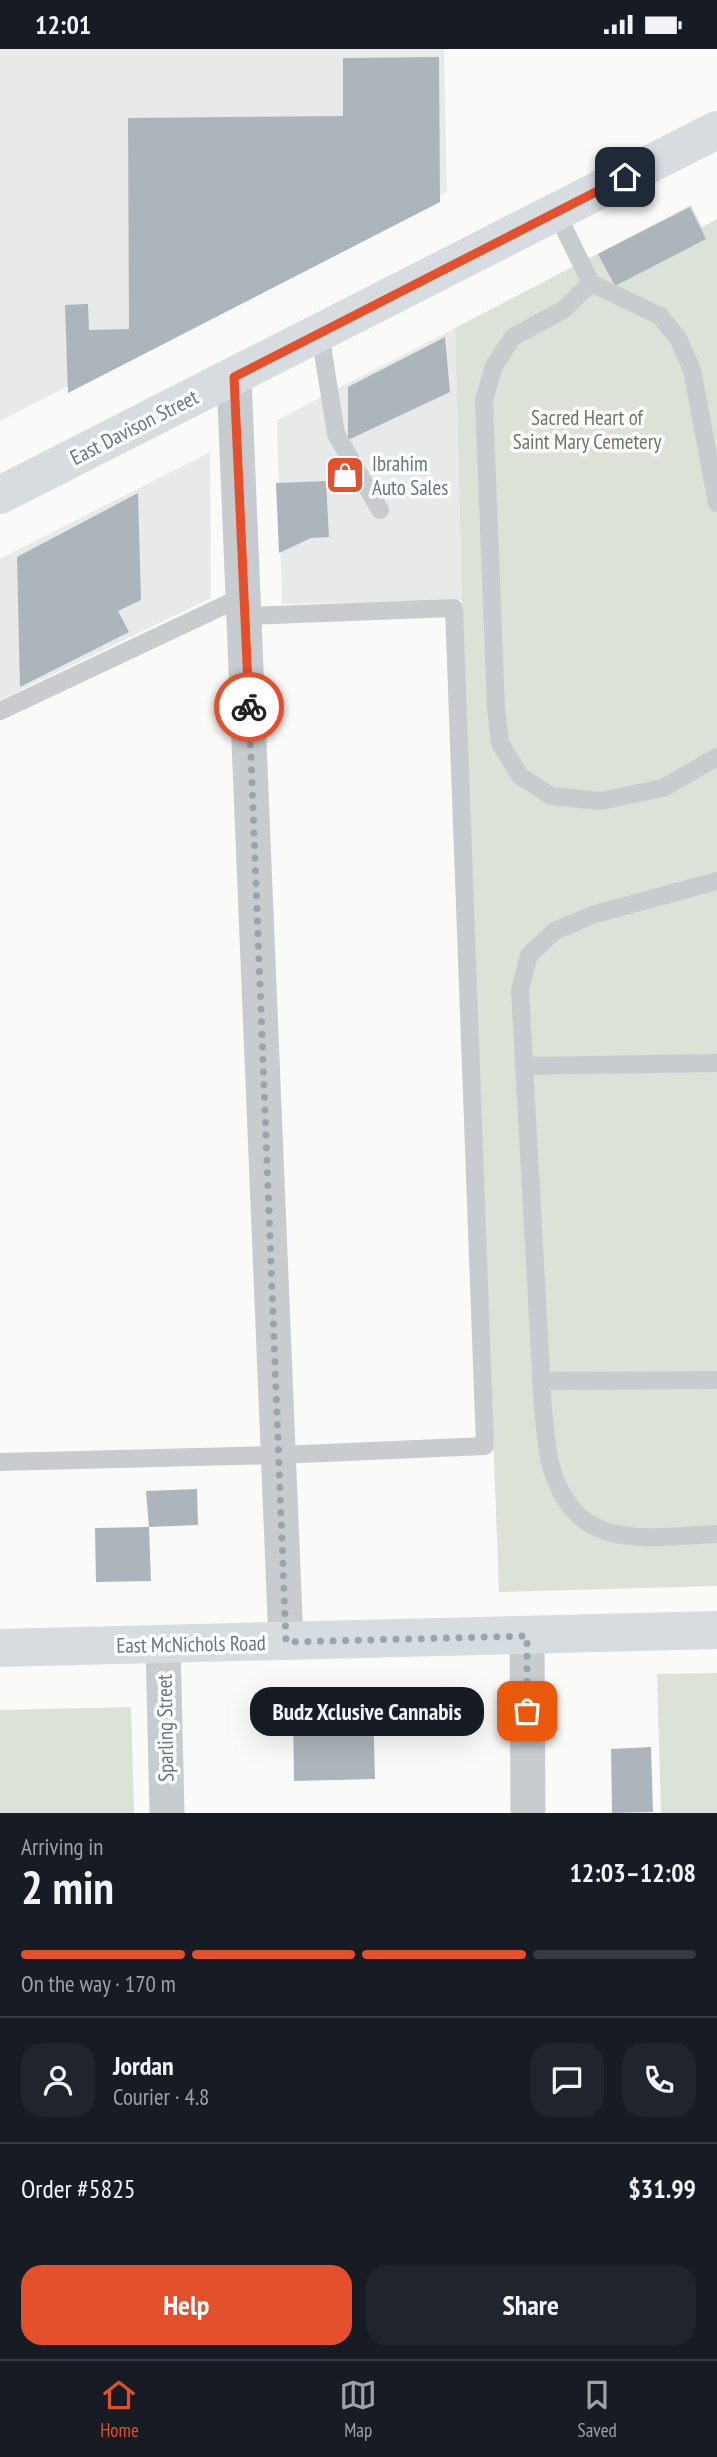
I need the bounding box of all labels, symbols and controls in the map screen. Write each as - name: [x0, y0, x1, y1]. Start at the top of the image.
- text: 12:01: [35, 8, 91, 41]
- pin: [595, 147, 655, 207]
- icon: home: [606, 158, 644, 196]
- street label: East Davison Street: [65, 383, 203, 471]
- park label: Sacred Heart of Saint Mary Cemetery: [513, 404, 661, 455]
- place label: Ibrahim Auto Sales: [372, 450, 448, 501]
- shop icon: Ibrahim Auto Sales: [324, 454, 366, 496]
- courier: [214, 672, 284, 742]
- icon: bike: [230, 688, 268, 726]
- street label: East McNichols Road: [116, 1629, 266, 1659]
- street label: Sparling Street: [151, 1674, 179, 1782]
- pin: [497, 1681, 557, 1741]
- callout: Budz Xclusive Cannabis: [251, 1687, 485, 1735]
- icon: bag: [508, 1692, 546, 1730]
- text: Budz Xclusive Cannabis: [272, 1697, 462, 1726]
- text: Arriving in: [21, 1832, 103, 1861]
- text: 12:03–12:08: [569, 1856, 696, 1889]
- text: 2 min: [21, 1857, 114, 1917]
- text: On the way · 170 m: [21, 1969, 176, 1998]
- button: person: [21, 2043, 95, 2117]
- button: chat: [530, 2043, 604, 2117]
- button: phone: [622, 2043, 696, 2117]
- text: Jordan: [113, 2049, 174, 2082]
- text: Courier · 4.8: [113, 2082, 209, 2111]
- text: Order #5825: [21, 2172, 136, 2205]
- text: $31.99: [628, 2172, 696, 2205]
- button: Help: [21, 2265, 352, 2345]
- button: Share: [366, 2265, 696, 2345]
- tab: Home: [100, 2376, 139, 2442]
- tab: Map: [339, 2376, 377, 2442]
- tab: Saved: [578, 2376, 617, 2442]

